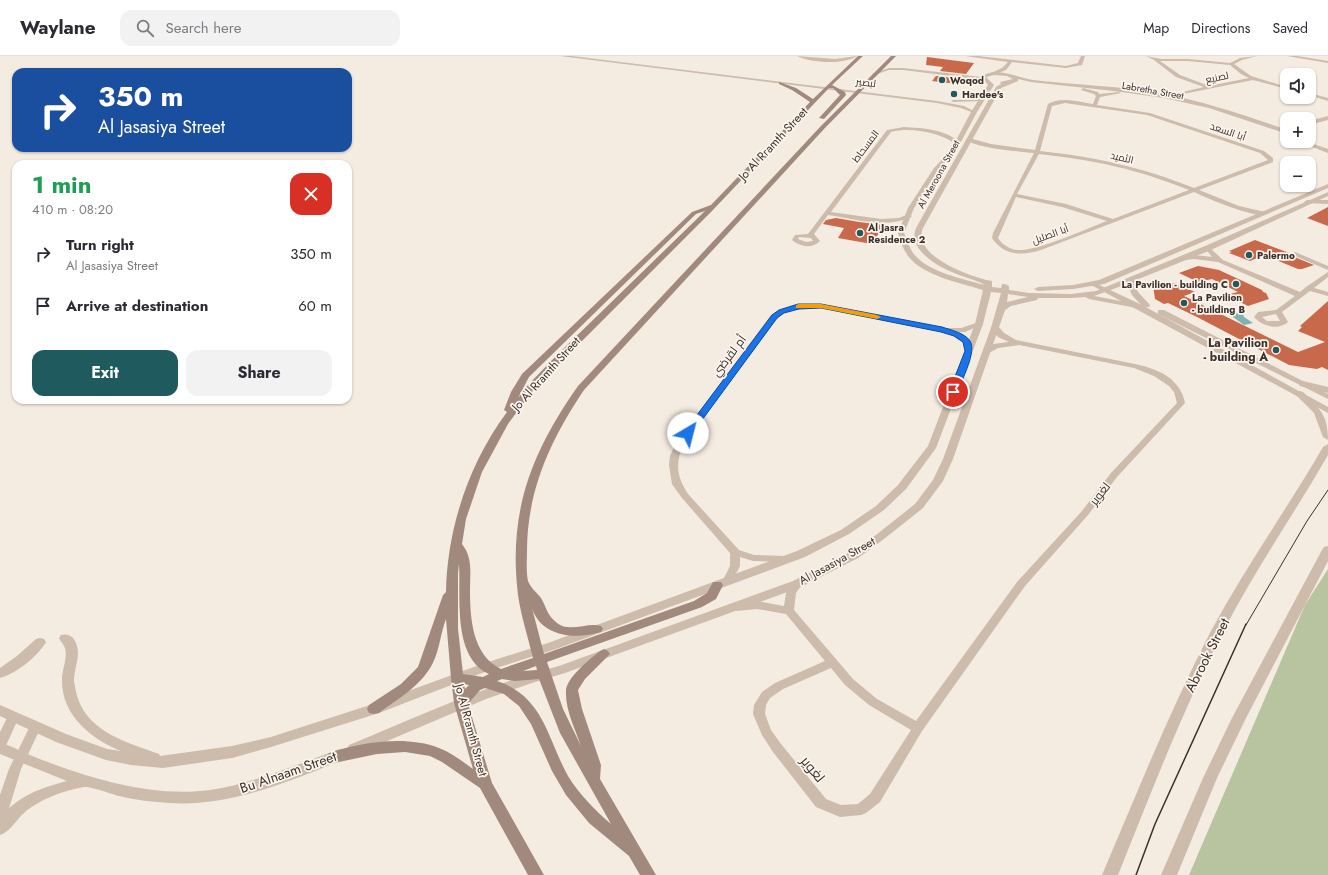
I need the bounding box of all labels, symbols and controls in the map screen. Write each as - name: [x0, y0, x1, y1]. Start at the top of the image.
- search box: [120, 10, 400, 46]
- text: Waylane: [20, 14, 96, 41]
- icon: search: [134, 17, 156, 39]
- text: Search here: [166, 17, 241, 39]
- text: Map: [1143, 18, 1169, 38]
- text: Directions: [1191, 18, 1251, 38]
- text: Saved: [1273, 18, 1308, 38]
- street label: لصنيع: [1204, 68, 1230, 87]
- map controls: [1280, 68, 1316, 192]
- button: sound: [1280, 68, 1316, 104]
- place label: Woqod: [950, 73, 984, 88]
- street label: لبصير: [854, 74, 877, 91]
- marker: Woqod: [937, 75, 947, 85]
- text: 350 m: [98, 76, 183, 117]
- street label: Labretha Street: [1121, 78, 1186, 103]
- icon: right: [32, 84, 84, 136]
- place label: Hardee's: [962, 87, 1004, 102]
- marker: Hardee's: [949, 89, 959, 99]
- street label: Jo Al Rramth Street: [733, 103, 812, 186]
- button: +: [1280, 112, 1316, 148]
- text: Al Jasasiya Street: [98, 114, 225, 140]
- street label: أبا السعد: [1208, 118, 1248, 145]
- street label: المسحاط: [848, 127, 883, 166]
- street label: Al Meroona Street: [913, 137, 964, 211]
- street label: الثميد: [1109, 148, 1135, 167]
- button: −: [1280, 156, 1316, 192]
- text: 1 min: [32, 167, 92, 202]
- button: close: [290, 173, 332, 215]
- text: 410 m · 08:20: [32, 200, 113, 219]
- place label: Al Jasra Residence 2: [867, 220, 926, 247]
- street label: أبا الصليل: [1030, 221, 1071, 248]
- marker: Al Jasra Residence 2: [855, 228, 865, 238]
- text: Turn right: [66, 234, 134, 256]
- icon: right: [32, 243, 54, 265]
- text: 350 m: [290, 243, 332, 265]
- place label: Palermo: [1257, 248, 1295, 263]
- marker: Palermo: [1244, 250, 1254, 260]
- text: Al Jasasiya Street: [66, 256, 158, 275]
- place label: La Pavilion - building C: [1122, 277, 1228, 292]
- marker: La Pavilion - building C: [1231, 279, 1241, 289]
- place label: La Pavilion - building B: [1192, 290, 1245, 317]
- icon: arrive: [32, 295, 54, 317]
- text: Arrive at destination: [66, 295, 208, 317]
- text: 60 m: [298, 295, 332, 317]
- marker: La Pavilion - building B: [1179, 298, 1189, 308]
- street label: أم لقرضي: [707, 331, 751, 381]
- street label: Jo Al Rramth Street: [506, 333, 584, 417]
- place label: La Pavilion - building A: [1204, 334, 1268, 366]
- marker: La Pavilion - building A: [1271, 345, 1281, 355]
- button: Exit: [32, 350, 178, 396]
- button: Share: [186, 350, 332, 396]
- pin: [936, 375, 970, 409]
- icon: arrive: [942, 381, 964, 403]
- position arrow: [667, 412, 709, 454]
- street label: لغوير: [1085, 479, 1115, 510]
- street label: Al Jasasiya Street: [796, 533, 879, 589]
- street label: Abrook Street: [1180, 614, 1235, 696]
- street label: Jo Al Rramth Street: [450, 680, 492, 778]
- street label: Bu Alnaam Street: [237, 746, 340, 798]
- street label: لغوير: [796, 751, 830, 786]

